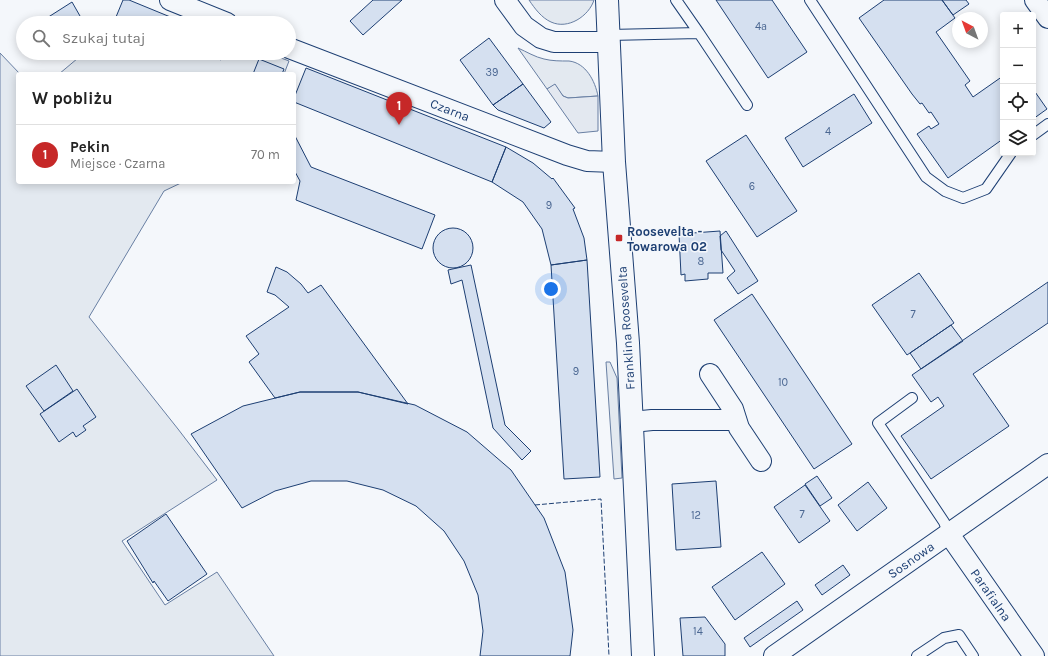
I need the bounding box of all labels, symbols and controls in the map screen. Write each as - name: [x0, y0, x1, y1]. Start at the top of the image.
- north arrow: [952, 12, 988, 48]
- map controls: [1000, 12, 1036, 156]
- button: +: [1000, 12, 1036, 48]
- search box: [16, 16, 296, 60]
- house number: 4a: [755, 20, 767, 33]
- icon: search: [30, 27, 52, 49]
- text: Szukaj tutaj: [62, 29, 146, 47]
- button: −: [1000, 48, 1036, 84]
- house number: 39: [486, 66, 498, 79]
- button: locate: [1000, 84, 1036, 120]
- text: W pobliżu: [32, 88, 113, 108]
- pin: 1: [386, 92, 412, 125]
- street label: Czarna: [428, 96, 472, 124]
- button: layers: [1000, 120, 1036, 156]
- house number: 4: [825, 125, 831, 138]
- text: Pekin: [70, 138, 110, 156]
- text: 1: [43, 147, 47, 162]
- text: 70 m: [251, 147, 280, 162]
- text: Miejsce · Czarna: [70, 156, 165, 171]
- house number: 6: [749, 180, 755, 193]
- house number: 9: [546, 199, 552, 212]
- place label: Roosevelta - Towarowa 02: [627, 224, 707, 254]
- marker: Roosevelta - Towarowa 02: [614, 233, 624, 243]
- house number: 8: [698, 255, 705, 268]
- street label: Franklina Roosevelta: [614, 266, 638, 390]
- your location: [541, 279, 561, 299]
- house number: 7: [910, 308, 916, 321]
- house number: 9: [573, 365, 579, 378]
- house number: 10: [778, 376, 788, 389]
- house number: 7: [799, 508, 805, 521]
- house number: 12: [691, 509, 701, 522]
- street label: Sosnowa: [885, 539, 937, 581]
- street label: Parafialna: [968, 566, 1014, 624]
- house number: 14: [693, 625, 703, 638]

